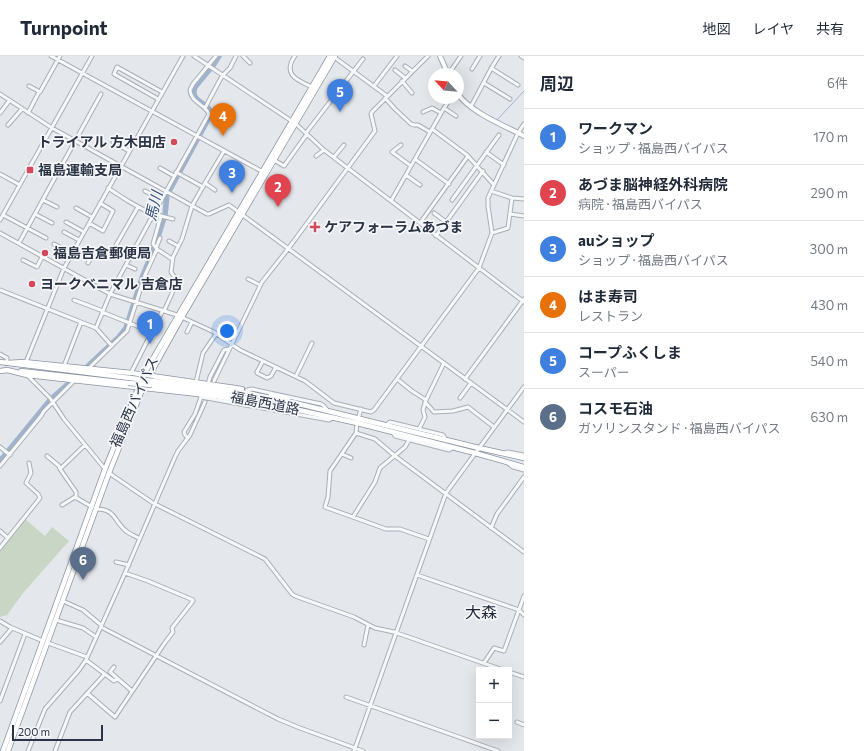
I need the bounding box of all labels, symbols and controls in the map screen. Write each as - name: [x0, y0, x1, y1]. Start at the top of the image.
- text: Turnpoint: [20, 16, 108, 39]
- text: 地図: [702, 20, 730, 37]
- text: レイヤ: [752, 20, 794, 37]
- text: 共有: [816, 20, 844, 37]
- north arrow: [428, 68, 464, 104]
- text: 周辺: [540, 73, 574, 94]
- text: 6件: [827, 75, 848, 91]
- pin: 5: [327, 79, 353, 112]
- pin: 4: [210, 103, 236, 136]
- text: ワークマン: [578, 119, 653, 137]
- text: 1: [550, 129, 556, 145]
- text: 170 m: [813, 129, 848, 145]
- place label: トライアル 方木田店: [37, 133, 166, 150]
- marker: トライアル 方木田店: [169, 137, 179, 147]
- text: ショップ · 福島西バイパス: [578, 140, 729, 156]
- pin: 3: [219, 160, 245, 193]
- place label: 福島運輸支局: [38, 161, 122, 178]
- marker: 福島運輸支局: [25, 165, 35, 175]
- pin: 2: [265, 174, 291, 207]
- text: あづま脳神経外科病院: [578, 175, 728, 193]
- text: 2: [549, 185, 557, 201]
- text: 290 m: [811, 185, 848, 201]
- water label: 馬川: [141, 187, 166, 222]
- text: 病院 · 福島西バイパス: [578, 196, 703, 212]
- place label: ケアフォーラムあづま: [324, 218, 464, 235]
- marker: ケアフォーラムあづま: [309, 221, 321, 233]
- text: auショップ: [578, 231, 654, 249]
- text: 3: [549, 241, 557, 257]
- text: 300 m: [810, 241, 848, 257]
- place label: 福島吉倉郵便局: [53, 244, 151, 261]
- marker: 福島吉倉郵便局: [40, 248, 50, 258]
- text: ショップ · 福島西バイパス: [578, 252, 729, 268]
- place label: ヨークベニマル 吉倉店: [40, 275, 183, 292]
- marker: ヨークベニマル 吉倉店: [27, 279, 37, 289]
- text: はま寿司: [578, 287, 638, 305]
- text: 4: [549, 297, 557, 313]
- text: 430 m: [810, 297, 848, 313]
- text: レストラン: [578, 308, 643, 324]
- pin: 1: [137, 311, 163, 344]
- your location: [217, 321, 237, 341]
- text: コープふくしま: [578, 343, 682, 361]
- text: 5: [549, 353, 557, 369]
- text: 540 m: [810, 353, 848, 369]
- street label: 福島西バイパス: [106, 354, 161, 450]
- text: スーパー: [578, 364, 630, 380]
- street label: 福島西道路: [229, 387, 301, 418]
- text: コスモ石油: [578, 399, 653, 417]
- text: 6: [549, 409, 557, 425]
- text: 630 m: [810, 409, 848, 425]
- text: ガソリンスタンド · 福島西バイパス: [578, 420, 781, 436]
- pin: 6: [70, 547, 96, 580]
- district label: 大森: [465, 602, 497, 621]
- map controls: [476, 667, 512, 739]
- button: +: [476, 667, 512, 703]
- button: −: [476, 703, 512, 739]
- scale bar: [12, 723, 103, 742]
- text: 200 m: [18, 725, 50, 738]

